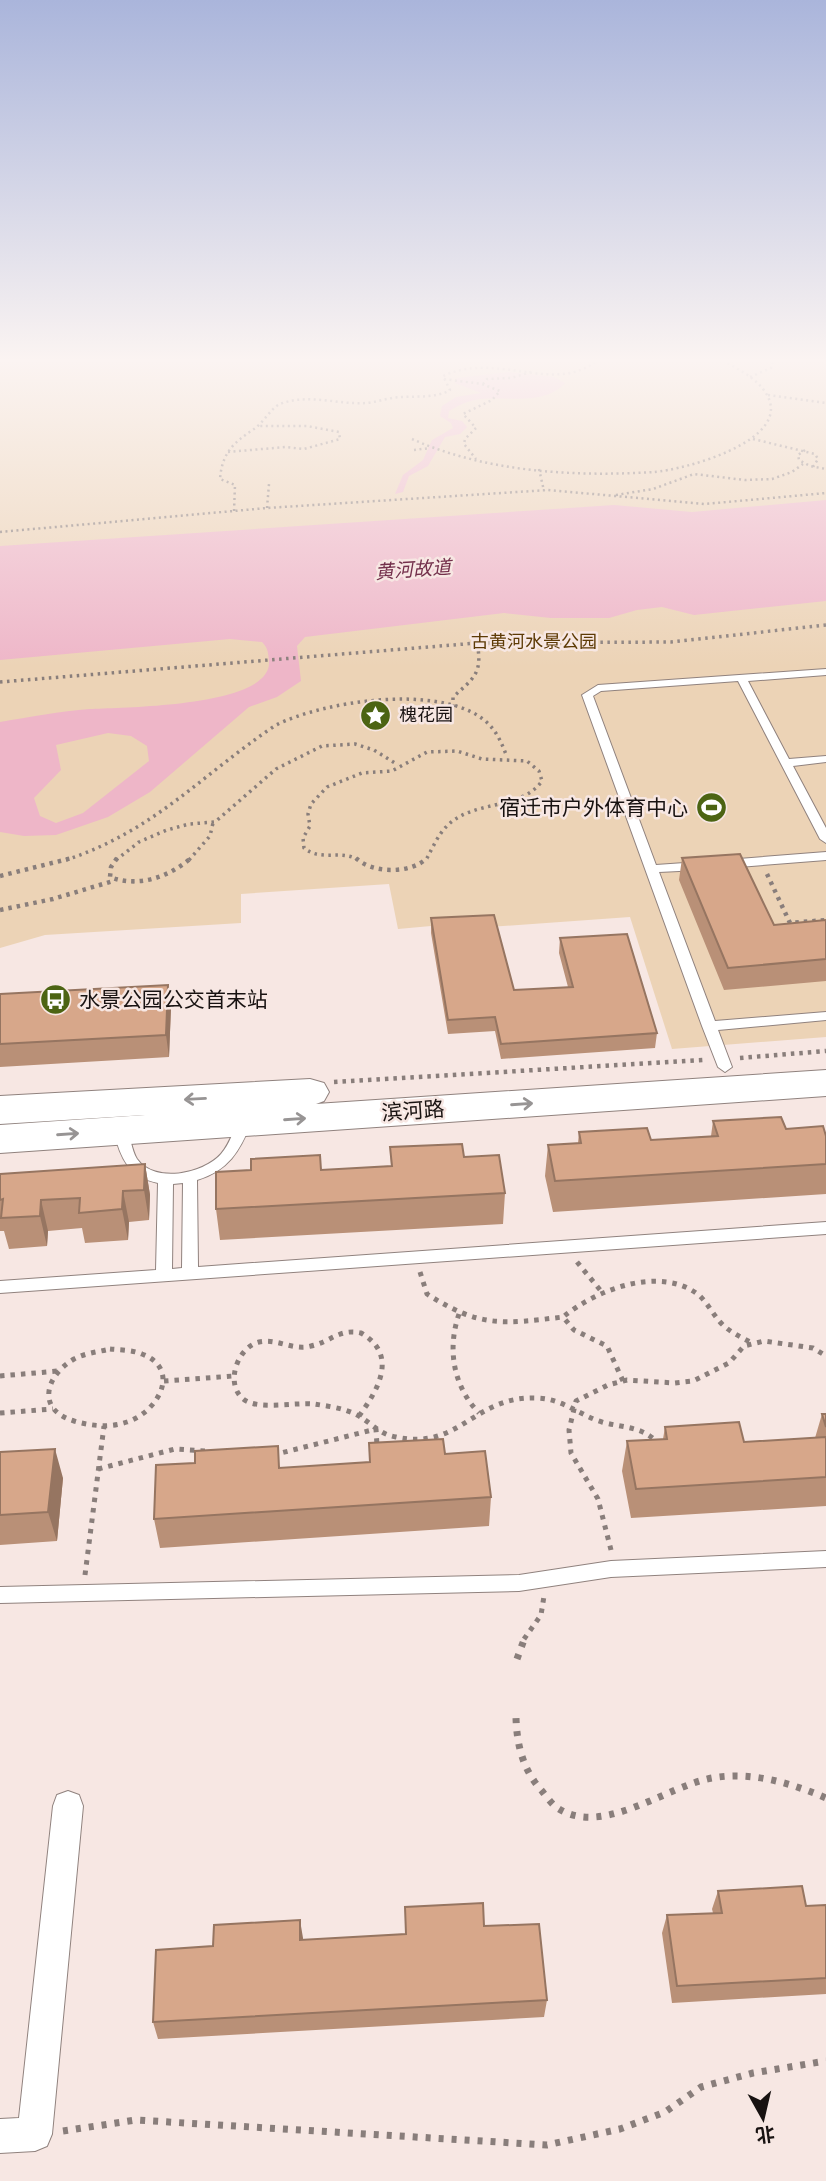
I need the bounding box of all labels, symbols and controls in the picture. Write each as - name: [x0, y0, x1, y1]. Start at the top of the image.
- water label: 黄河故道: [374, 555, 455, 584]
- park label: 古黄河水景公园: [471, 631, 597, 652]
- place icon: 槐花园: [359, 698, 393, 732]
- place label: 槐花园: [399, 704, 453, 725]
- sports icon: 宿迁市户外体育中心: [694, 791, 728, 825]
- place label: 宿迁市户外体育中心: [499, 796, 688, 820]
- bus stop icon: 水景公园公交首末站: [39, 983, 73, 1017]
- place label: 水景公园公交首末站: [79, 988, 268, 1012]
- one-way arrow: [184, 1092, 207, 1105]
- street label: 滨河路: [381, 1097, 445, 1125]
- one-way arrow: [510, 1097, 533, 1110]
- one-way arrow: [283, 1113, 306, 1126]
- one-way arrow: [56, 1128, 79, 1141]
- north arrow: [728, 2083, 798, 2153]
- text: 北: [754, 2122, 776, 2147]

